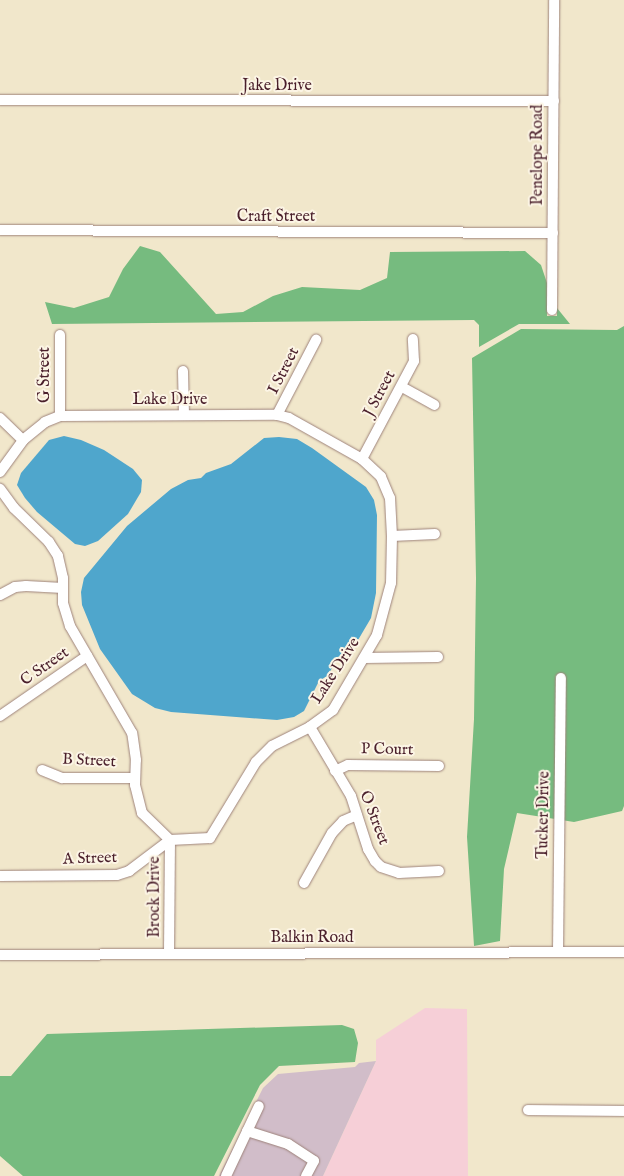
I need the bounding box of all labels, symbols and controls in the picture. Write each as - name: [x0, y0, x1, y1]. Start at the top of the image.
- street label: Jake Drive: [242, 76, 312, 96]
- street label: Penelope Road: [528, 105, 548, 205]
- street label: Craft Street: [237, 207, 315, 227]
- street label: I Street: [264, 344, 304, 398]
- street label: G Street: [35, 347, 55, 403]
- street label: J Street: [360, 368, 400, 420]
- street label: Lake Drive: [133, 390, 207, 410]
- street label: Lake Drive: [308, 634, 364, 708]
- street label: C Street: [17, 643, 73, 691]
- street label: P Court: [361, 740, 413, 760]
- street label: B Street: [62, 750, 116, 772]
- street label: Tucker Drive: [534, 771, 554, 859]
- street label: O Street: [355, 788, 393, 848]
- street label: A Street: [63, 848, 117, 870]
- street label: Brock Drive: [145, 856, 165, 938]
- street label: Balkin Road: [271, 928, 353, 948]

